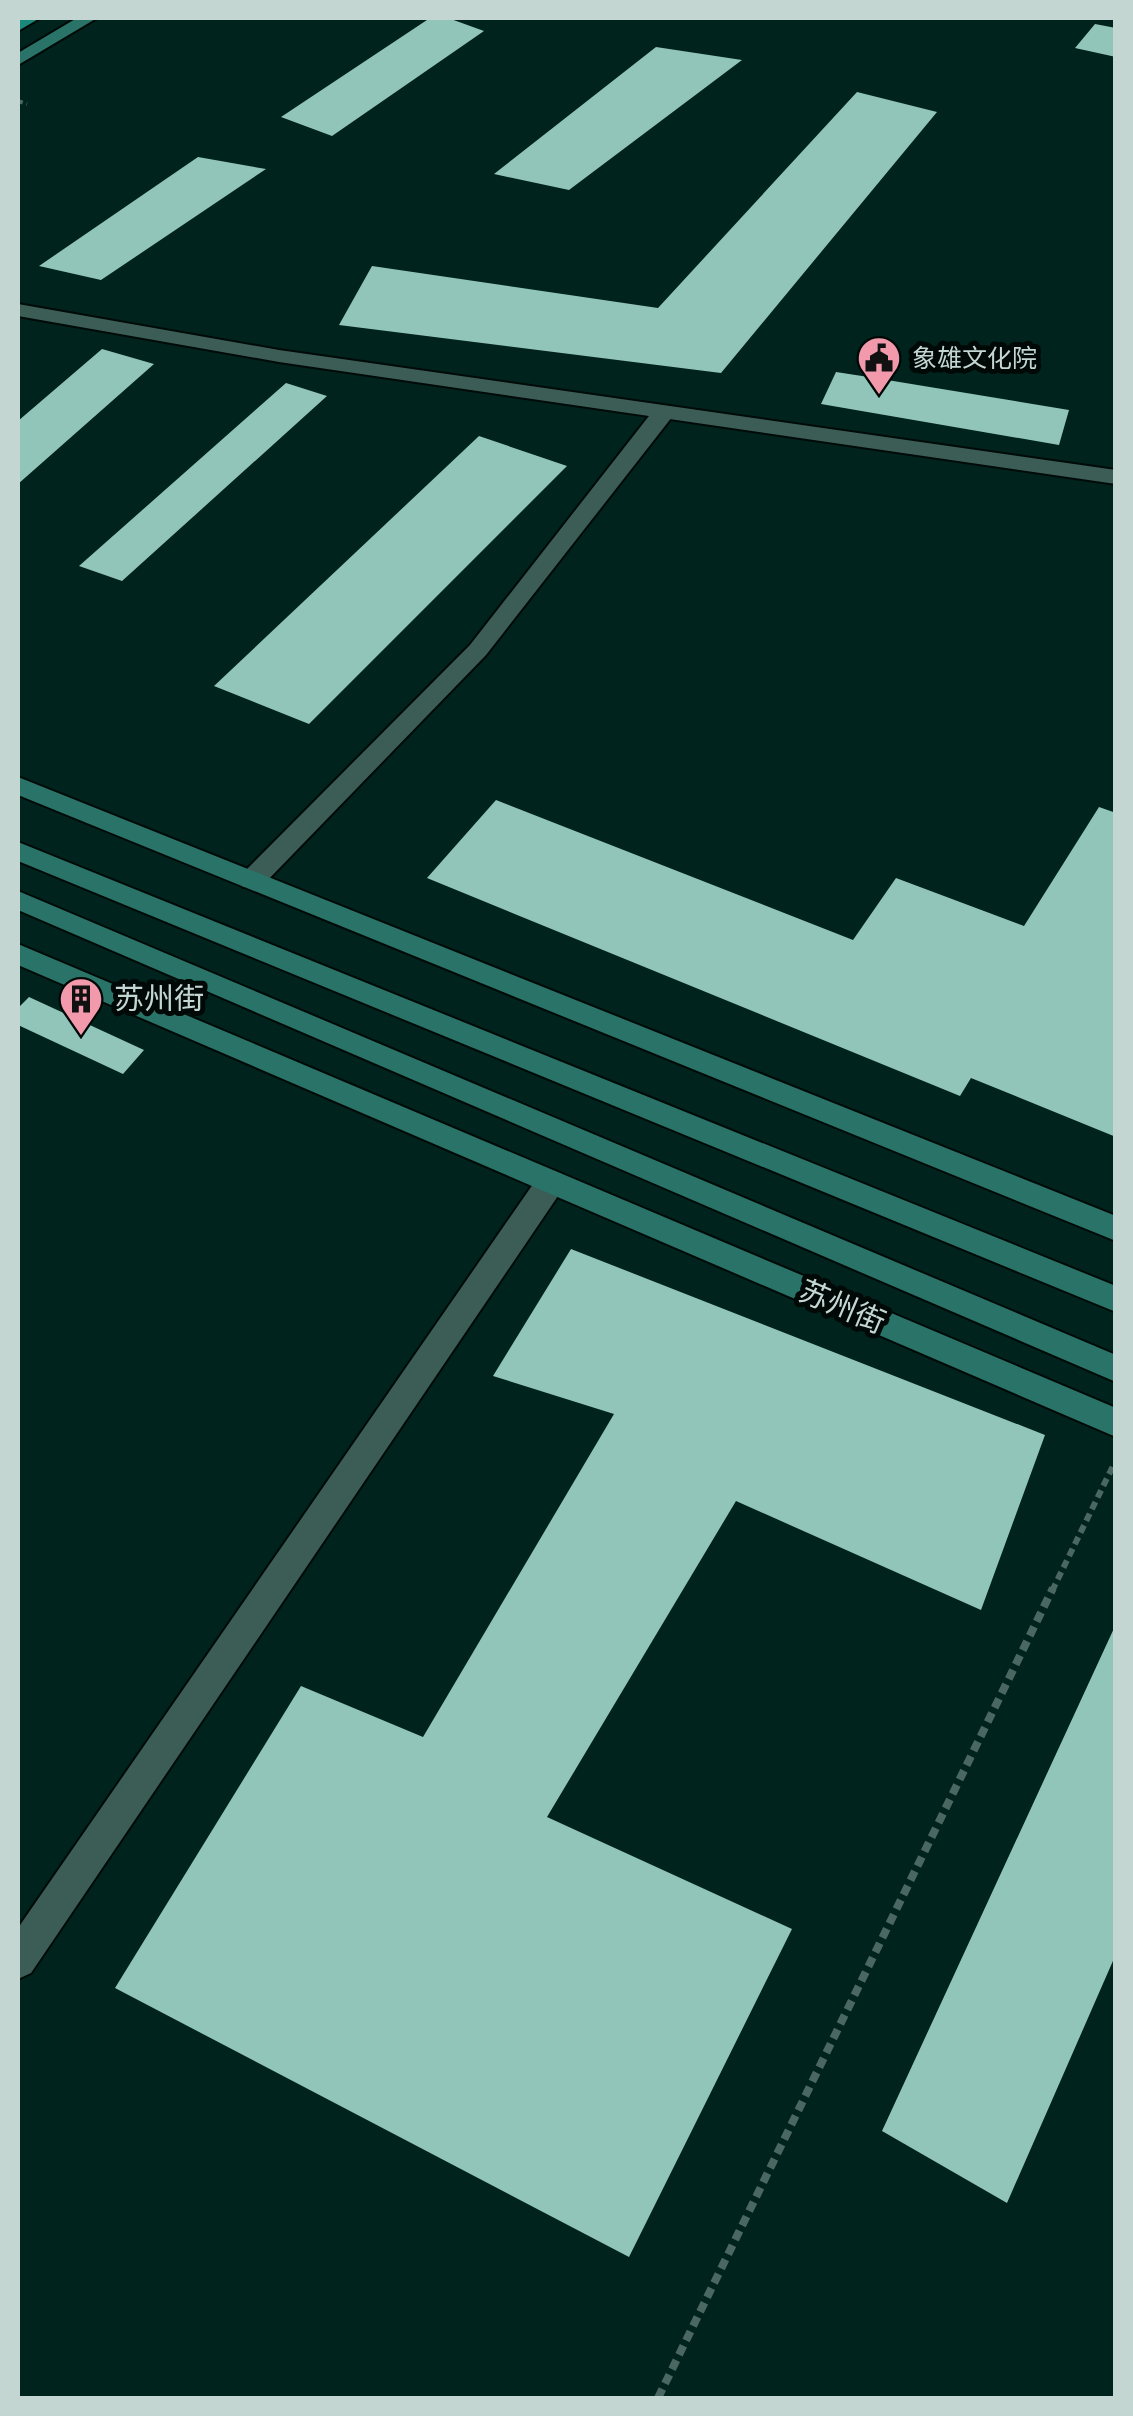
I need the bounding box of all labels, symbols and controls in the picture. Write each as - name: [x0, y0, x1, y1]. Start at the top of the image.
- public building icon: 象雄文化院: [856, 335, 902, 396]
- place label: 象雄文化院: [912, 342, 1037, 372]
- building icon: 苏州街: [58, 976, 104, 1037]
- place label: 苏州街: [114, 979, 204, 1015]
- street label: 苏州街: [794, 1271, 891, 1339]

